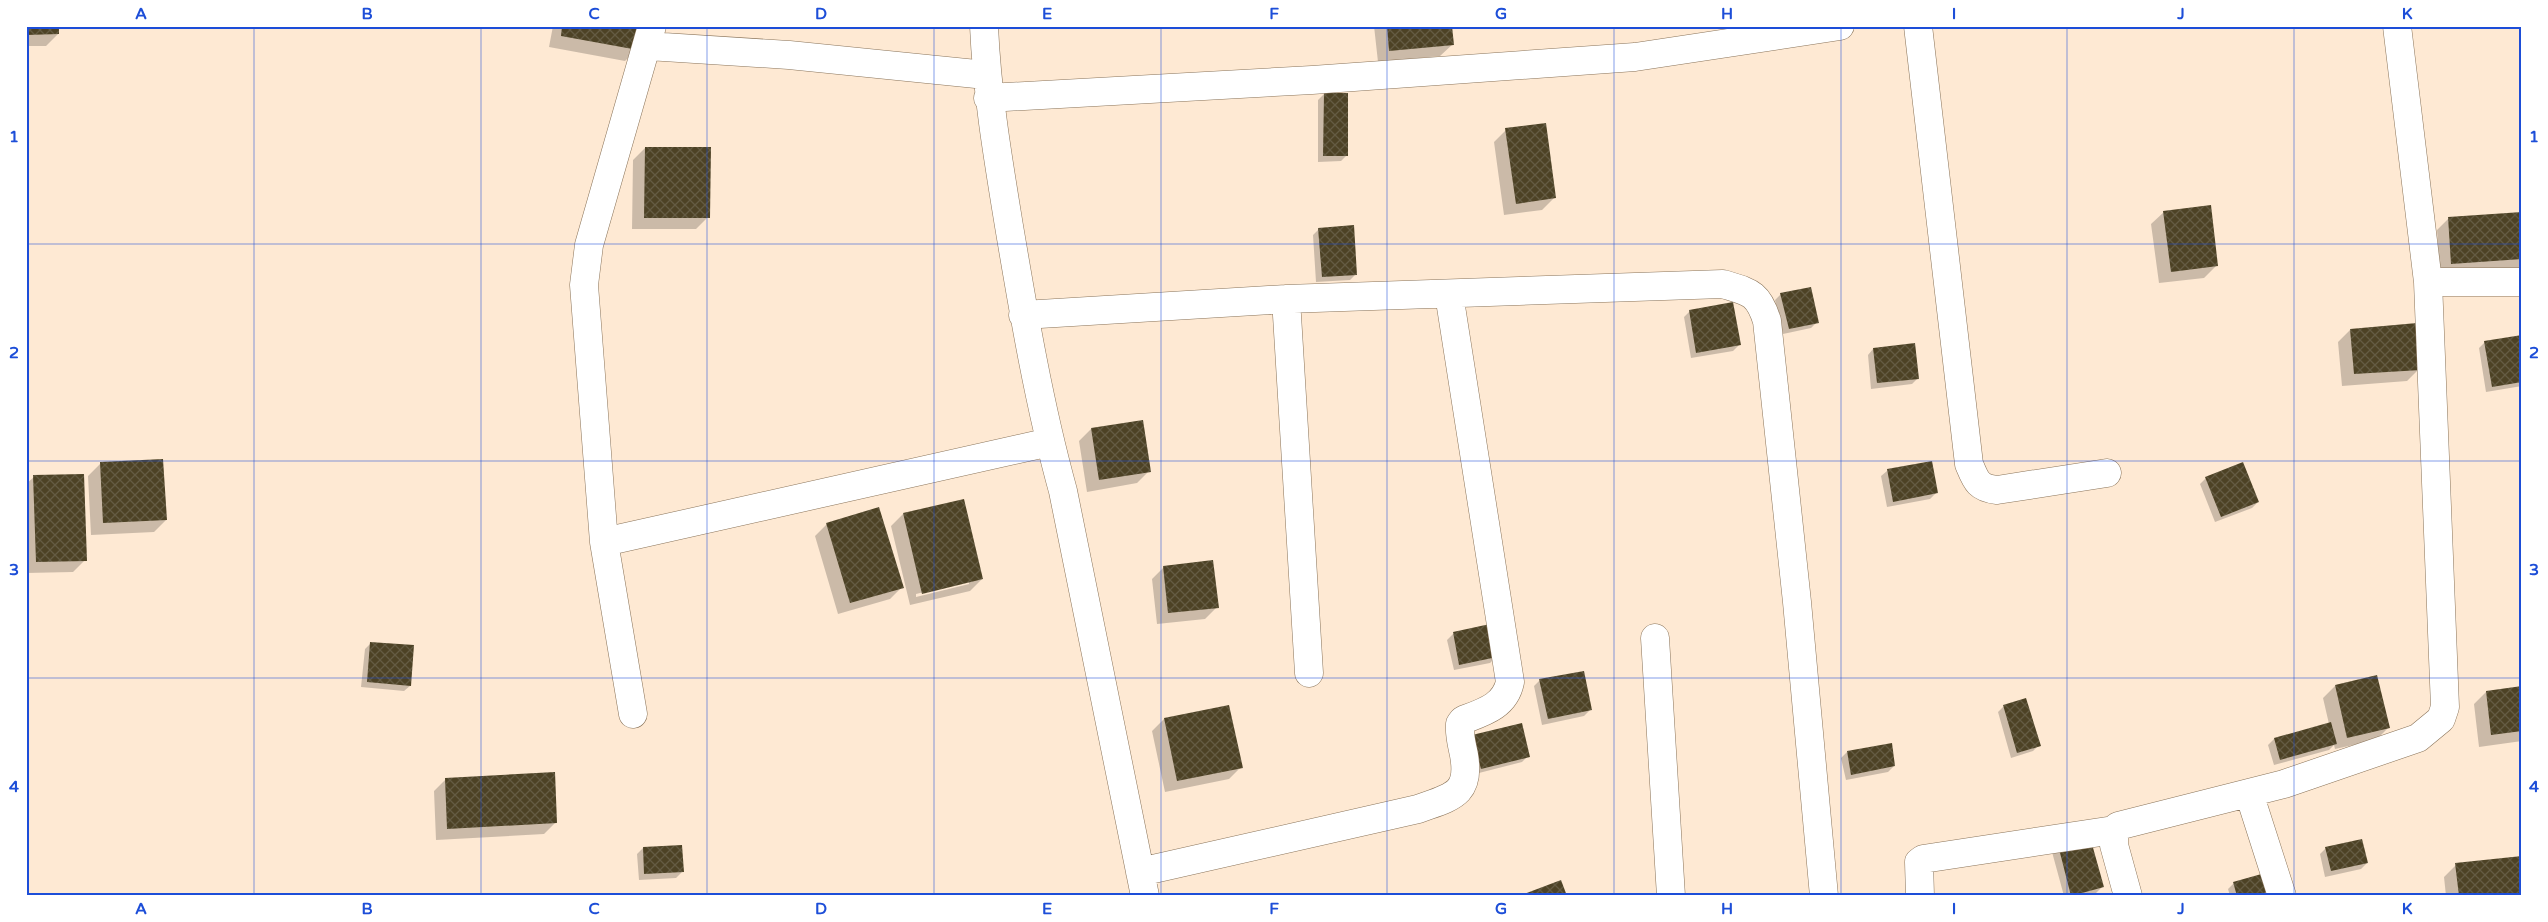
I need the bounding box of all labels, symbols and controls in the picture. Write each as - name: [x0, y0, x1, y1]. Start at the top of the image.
- text: A: [135, 4, 147, 24]
- text: B: [361, 4, 373, 24]
- text: C: [588, 4, 600, 24]
- text: D: [815, 4, 827, 24]
- text: E: [1042, 4, 1052, 24]
- text: F: [1269, 4, 1279, 24]
- text: G: [1495, 4, 1507, 24]
- text: H: [1721, 4, 1733, 24]
- text: I: [1952, 4, 1956, 24]
- text: J: [2176, 4, 2185, 24]
- text: K: [2402, 4, 2413, 24]
- text: 1: [9, 127, 19, 147]
- text: 1: [2529, 127, 2539, 147]
- text: 2: [9, 343, 19, 363]
- text: 2: [2529, 343, 2539, 363]
- text: 3: [9, 560, 19, 580]
- text: 3: [2529, 560, 2539, 580]
- text: 4: [9, 777, 19, 797]
- text: 4: [2529, 777, 2539, 797]
- text: A: [135, 899, 147, 919]
- text: B: [361, 899, 373, 919]
- text: C: [588, 899, 600, 919]
- text: D: [815, 899, 827, 919]
- text: E: [1042, 899, 1052, 919]
- text: F: [1269, 899, 1279, 919]
- text: G: [1495, 899, 1507, 919]
- text: H: [1721, 899, 1733, 919]
- text: I: [1952, 899, 1956, 919]
- text: J: [2176, 899, 2185, 919]
- text: K: [2402, 899, 2413, 919]

